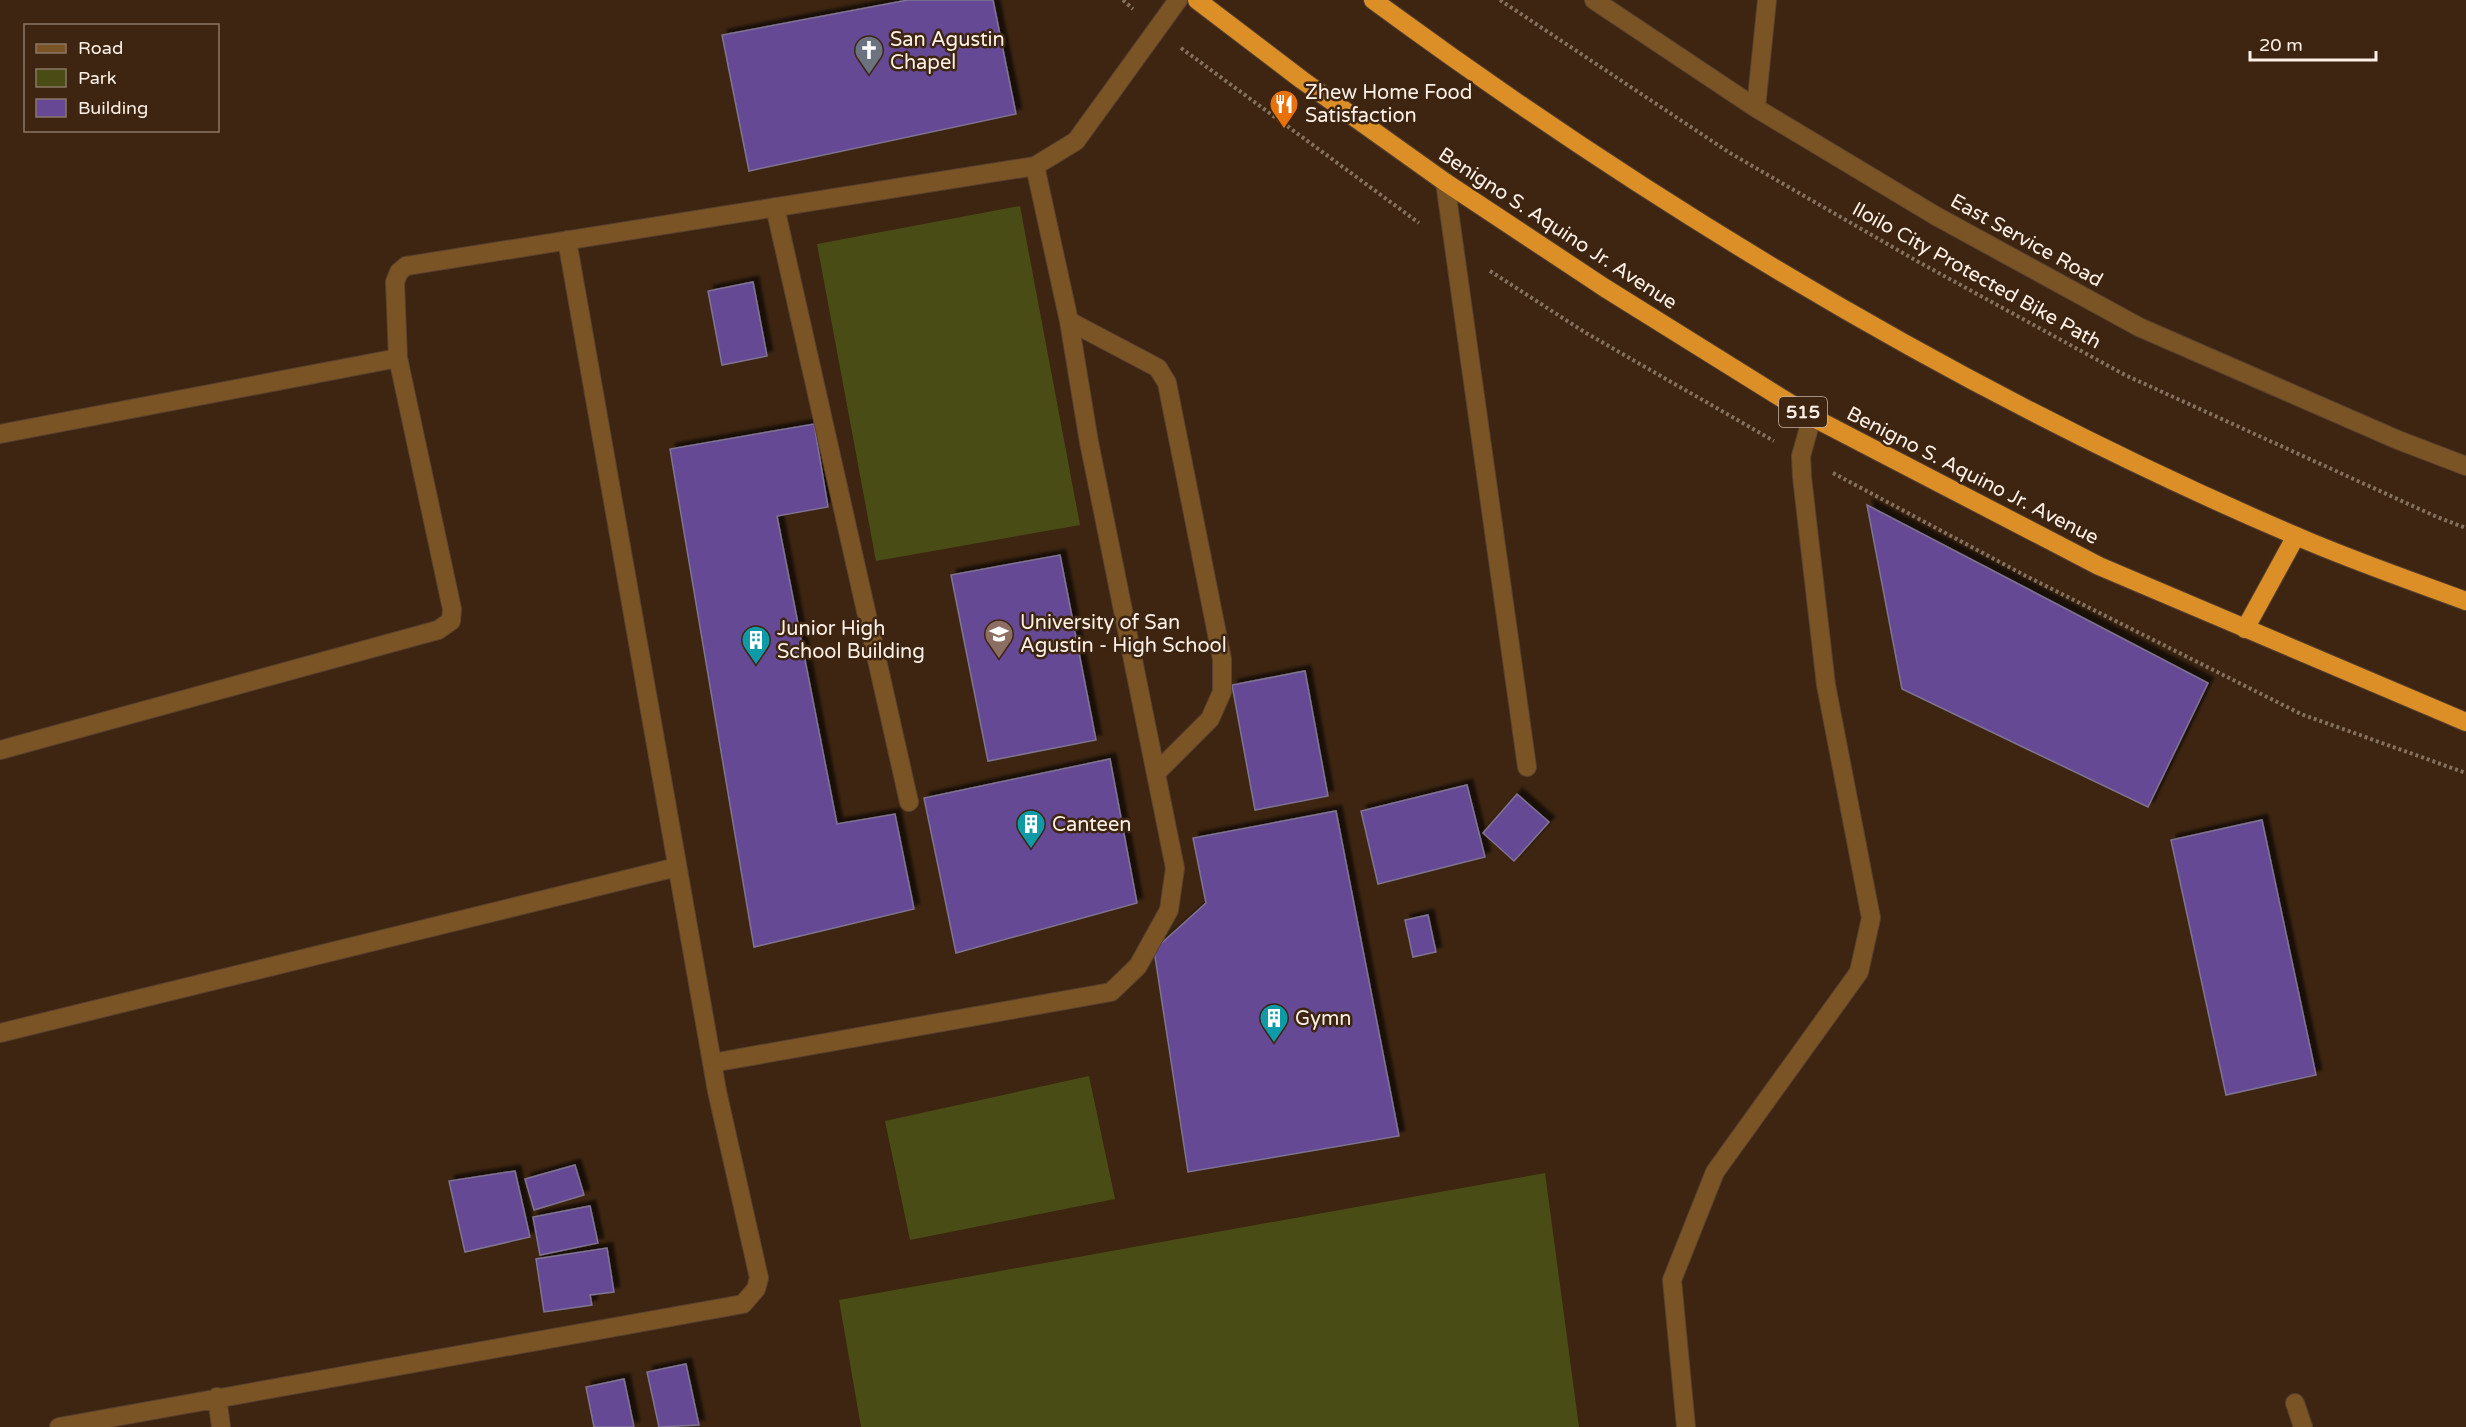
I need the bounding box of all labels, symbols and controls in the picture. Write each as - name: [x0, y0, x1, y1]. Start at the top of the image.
- legend: [24, 24, 219, 132]
- scale bar: [2250, 24, 2376, 62]
- place label: San Agustin Chapel: [890, 28, 1005, 75]
- church icon: San Agustin Chapel: [853, 34, 885, 76]
- text: 20 m: [2259, 34, 2303, 56]
- text: Road: [78, 37, 123, 59]
- text: Park: [78, 67, 117, 89]
- place label: Zhew Home Food Satisfaction: [1305, 81, 1472, 128]
- restaurant icon: Zhew Home Food Satisfaction: [1268, 88, 1300, 130]
- text: Building: [78, 97, 148, 119]
- street label: Benigno S. Aquino Jr. Avenue: [1434, 143, 1681, 315]
- street label: East Service Road: [1946, 189, 2107, 293]
- street label: Iloilo City Protected Bike Path: [1848, 197, 2105, 354]
- road number: 515: [1779, 397, 1827, 427]
- street label: Benigno S. Aquino Jr. Avenue: [1843, 402, 2103, 550]
- place label: University of San Agustin - High School: [1020, 611, 1227, 658]
- place label: Junior High School Building: [777, 617, 925, 664]
- school or university icon: University of San Agustin - High School: [983, 618, 1015, 660]
- building icon: Junior High School Building: [740, 624, 772, 666]
- building icon: Canteen: [1015, 808, 1047, 850]
- place label: Canteen: [1052, 813, 1131, 837]
- building icon: Gymn: [1258, 1002, 1290, 1044]
- place label: Gymn: [1295, 1007, 1351, 1031]

